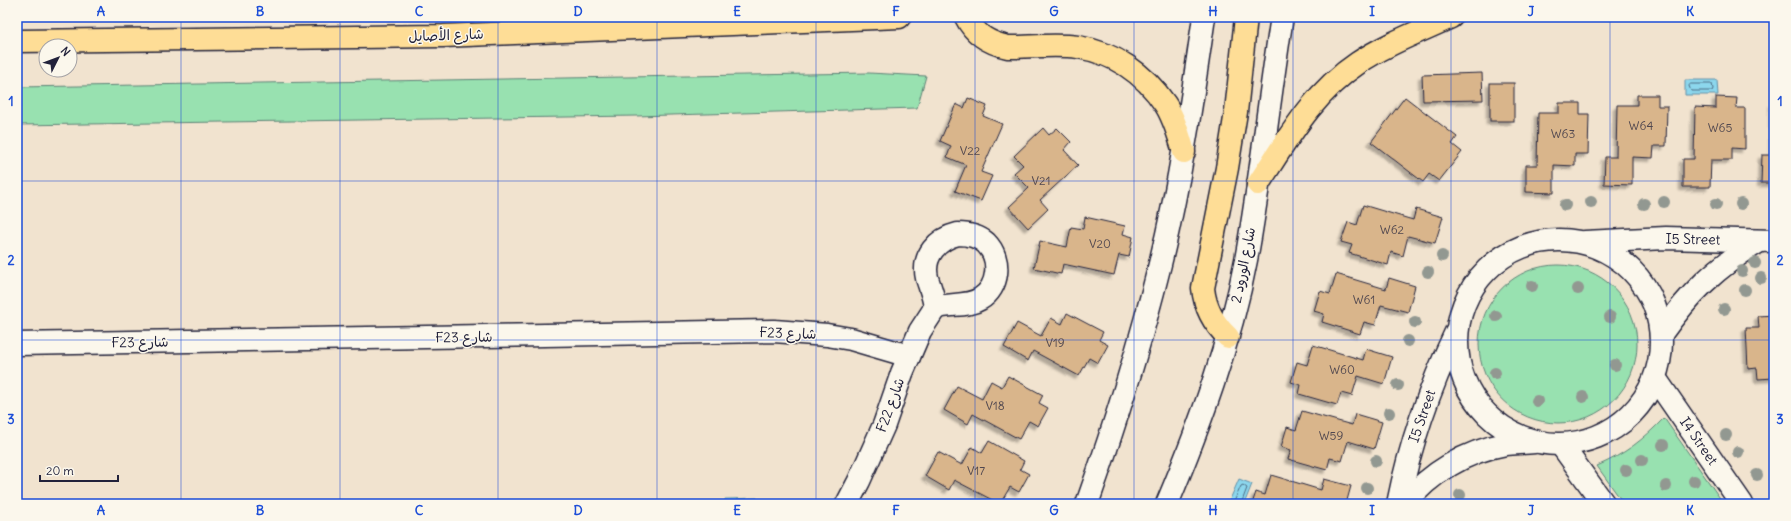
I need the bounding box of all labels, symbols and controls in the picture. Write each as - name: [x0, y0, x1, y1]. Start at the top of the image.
- text: A: [97, 3, 106, 20]
- text: B: [256, 3, 265, 20]
- text: C: [415, 3, 424, 20]
- text: D: [573, 3, 583, 20]
- text: E: [733, 3, 741, 20]
- text: F: [892, 3, 900, 20]
- text: G: [1049, 3, 1059, 20]
- text: H: [1208, 3, 1218, 20]
- text: I: [1369, 3, 1375, 20]
- text: J: [1528, 3, 1535, 20]
- text: K: [1686, 3, 1695, 20]
- street label: شارع الأصايل: [408, 25, 484, 46]
- north arrow: [38, 38, 78, 78]
- text: N: [58, 44, 73, 59]
- text: 1: [8, 93, 14, 110]
- text: 1: [1777, 93, 1783, 110]
- house number: W64: [1629, 118, 1653, 133]
- house number: W65: [1708, 120, 1732, 135]
- house number: W63: [1551, 126, 1576, 141]
- house number: V22: [960, 143, 981, 158]
- house number: V21: [1032, 173, 1050, 188]
- house number: W62: [1380, 222, 1405, 237]
- street label: شارع الورود 2: [1227, 226, 1260, 305]
- street label: I5 Street: [1665, 230, 1721, 248]
- house number: V20: [1089, 236, 1111, 251]
- text: 2: [7, 252, 15, 269]
- text: 2: [1776, 252, 1784, 269]
- house number: W61: [1353, 292, 1375, 307]
- street label: F23 شارع: [759, 323, 817, 344]
- street label: F23 شارع: [435, 328, 493, 347]
- street label: F23 شارع: [111, 333, 169, 352]
- house number: V19: [1045, 335, 1065, 350]
- house number: W60: [1329, 362, 1355, 377]
- street label: F22 شارع: [872, 375, 909, 435]
- street label: I5 Street: [1405, 387, 1440, 445]
- house number: V18: [985, 398, 1005, 413]
- text: 3: [7, 411, 15, 428]
- text: 3: [1776, 411, 1784, 428]
- street label: I4 Street: [1676, 413, 1722, 469]
- house number: W59: [1319, 428, 1343, 443]
- scale bar: [40, 457, 118, 483]
- text: 20 m: [46, 463, 74, 478]
- house number: V17: [967, 463, 985, 478]
- text: A: [97, 502, 106, 519]
- text: B: [256, 502, 265, 519]
- text: C: [415, 502, 424, 519]
- text: D: [573, 502, 583, 519]
- text: E: [733, 502, 741, 519]
- text: F: [892, 502, 900, 519]
- text: G: [1049, 502, 1059, 519]
- text: H: [1208, 502, 1218, 519]
- text: I: [1369, 502, 1375, 519]
- text: J: [1528, 502, 1535, 519]
- text: K: [1686, 502, 1695, 519]

